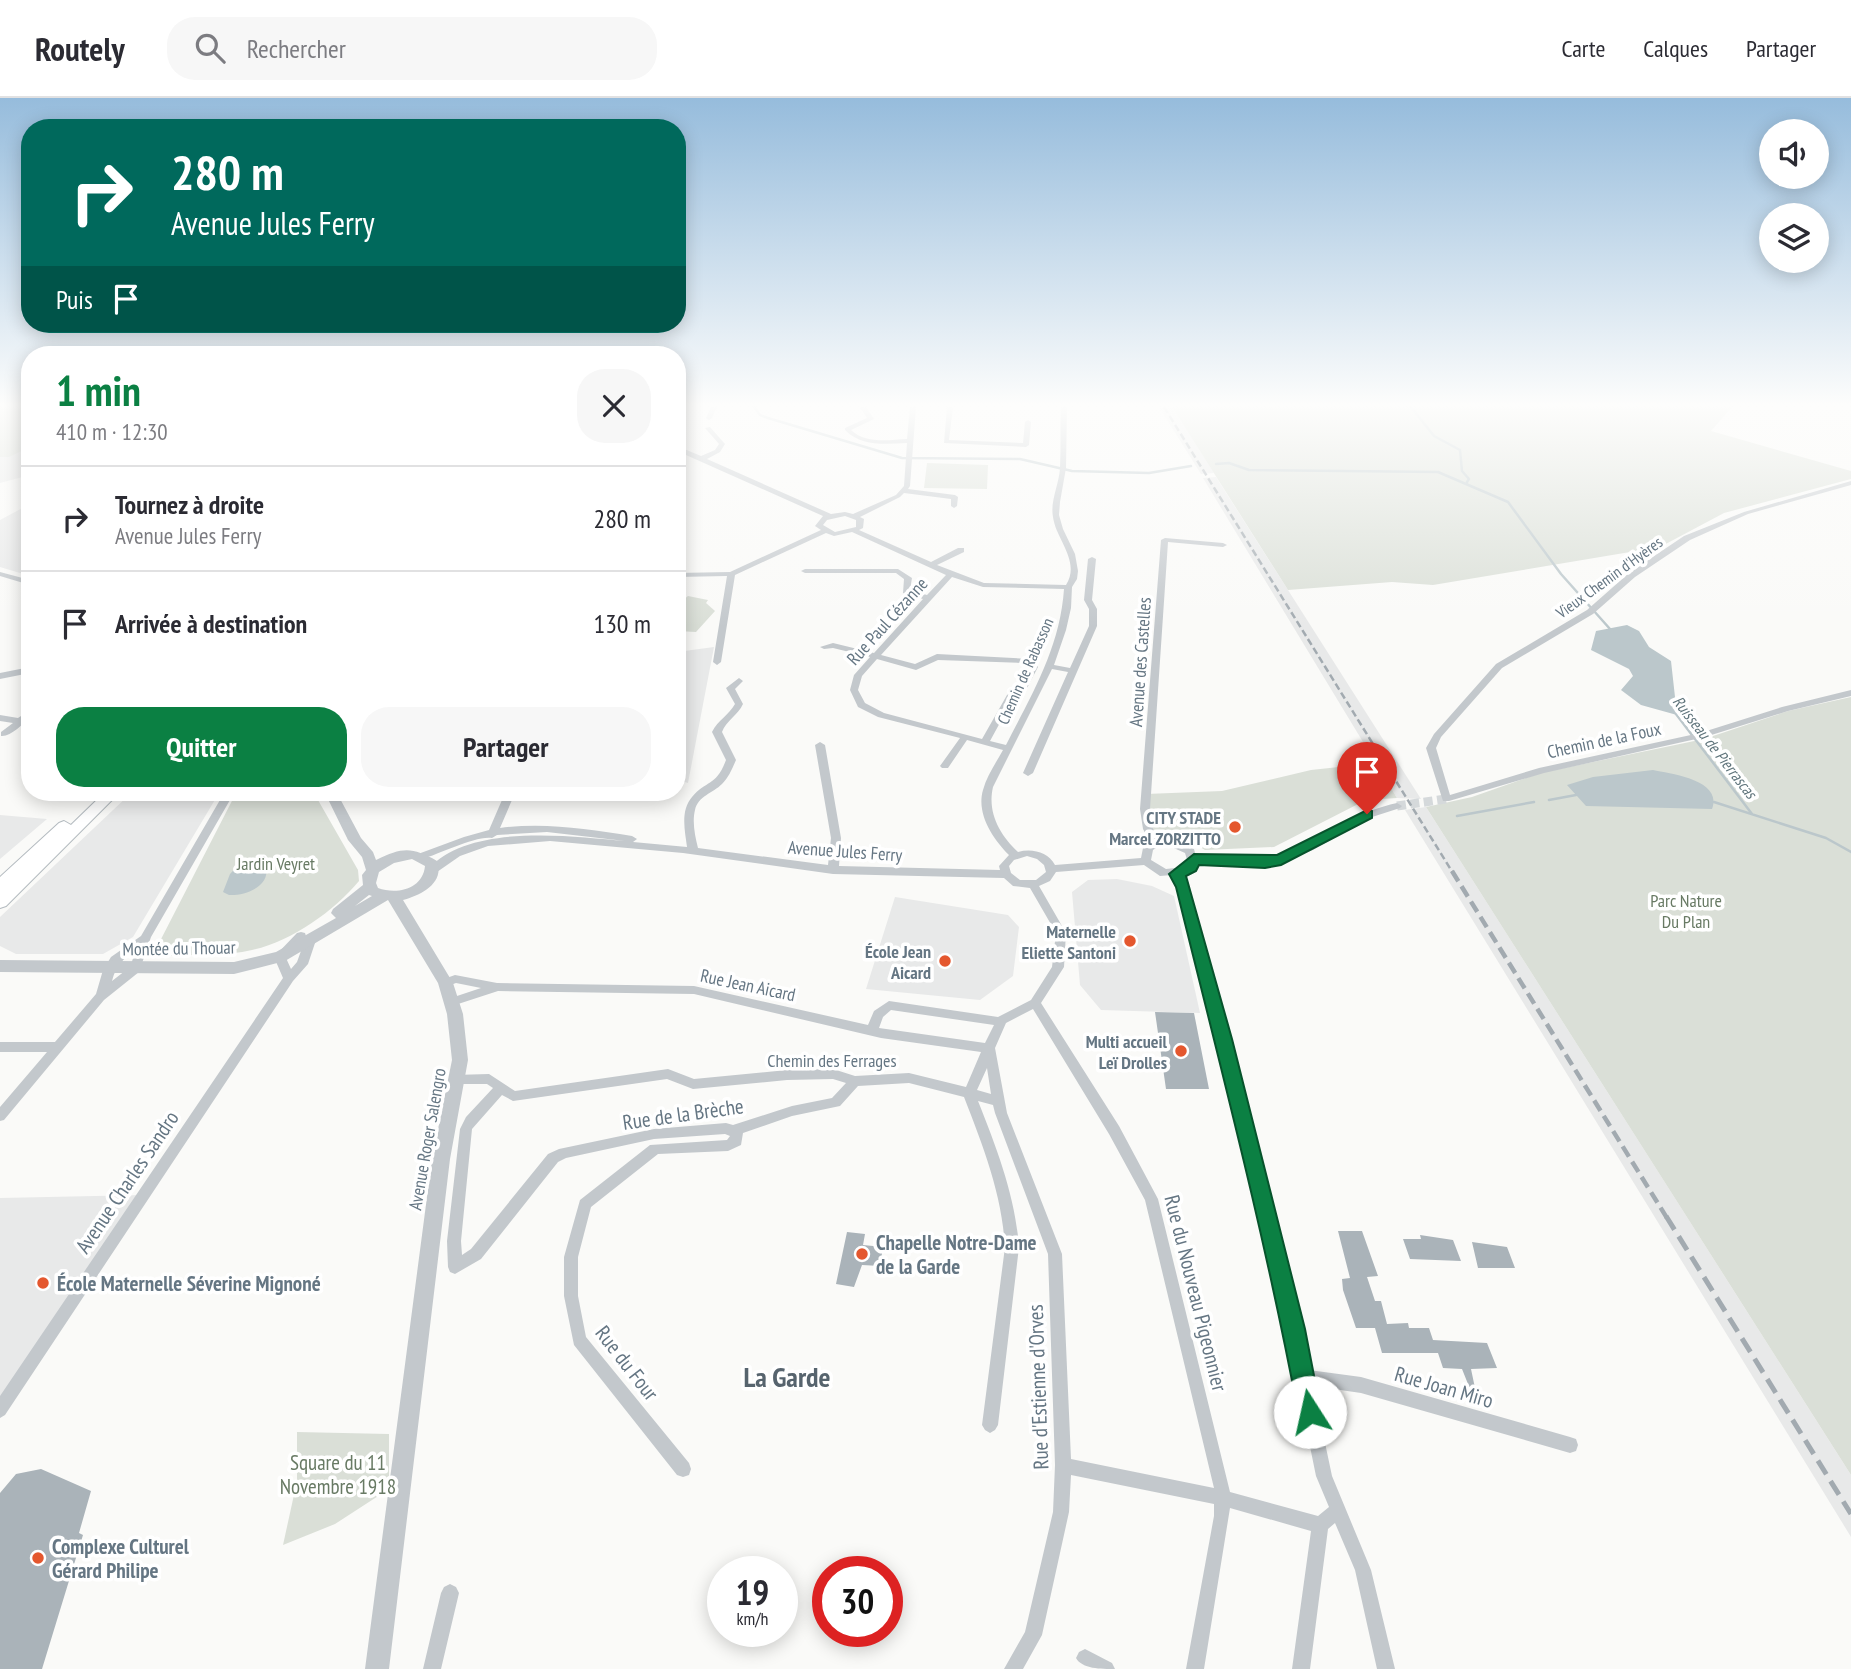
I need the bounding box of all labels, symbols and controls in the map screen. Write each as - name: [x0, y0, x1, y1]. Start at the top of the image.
- search box: [167, 17, 657, 80]
- text: Routely: [35, 27, 125, 70]
- icon: search: [191, 29, 229, 67]
- text: Rechercher: [247, 32, 346, 65]
- text: Carte: [1562, 33, 1605, 64]
- text: Calques: [1643, 33, 1708, 64]
- text: Partager: [1746, 33, 1816, 64]
- map controls: [1759, 119, 1829, 273]
- button: sound: [1759, 119, 1829, 189]
- text: 280 m: [171, 140, 284, 204]
- icon: right: [56, 147, 147, 238]
- text: Avenue Jules Ferry: [171, 202, 375, 244]
- button: layers: [1759, 203, 1829, 273]
- icon: arrive: [107, 280, 145, 318]
- text: Puis: [56, 283, 93, 316]
- text: 1 min: [56, 363, 141, 418]
- button: close: [577, 369, 651, 443]
- text: 410 m · 12:30: [56, 417, 168, 446]
- text: Tournez à droite: [115, 488, 264, 521]
- icon: right: [56, 500, 94, 538]
- text: 280 m: [593, 502, 651, 535]
- text: Avenue Jules Ferry: [115, 521, 261, 550]
- street label: Vieux Chemin d'Hyères: [1551, 532, 1666, 623]
- street label: Rue Paul Cézanne: [842, 572, 932, 670]
- street label: Avenue des Castelles: [1124, 596, 1156, 728]
- icon: arrive: [56, 605, 94, 643]
- text: Arrivée à destination: [115, 607, 307, 640]
- text: 130 m: [593, 607, 651, 640]
- street label: Chemin de Rabasson: [993, 615, 1057, 727]
- water label: Ruisseau de Pierrascas: [1669, 692, 1762, 803]
- button: Quitter: [56, 707, 347, 787]
- button: Partager: [361, 707, 651, 787]
- street label: Chemin de la Foux: [1545, 717, 1664, 763]
- pin: [1337, 742, 1397, 814]
- icon: arrive: [1348, 753, 1386, 791]
- place label: CITY STADE Marcel ZORZITTO: [1109, 806, 1221, 850]
- marker: CITY STADE Marcel ZORZITTO: [1227, 819, 1243, 835]
- street label: Avenue Jules Ferry: [787, 836, 903, 866]
- park label: Jardin Veyret: [236, 852, 315, 875]
- park label: Parc Nature Du Plan: [1650, 889, 1722, 933]
- place label: Maternelle Eliette Santoni: [1022, 920, 1116, 964]
- marker: Maternelle Eliette Santoni: [1122, 933, 1138, 949]
- street label: Montée du Thouar: [122, 936, 236, 960]
- place label: École Jean Aicard: [865, 940, 931, 984]
- marker: École Jean Aicard: [937, 953, 953, 969]
- street label: Rue Jean Aicard: [698, 964, 798, 1006]
- place label: Multi accueil Leï Drolles: [1086, 1030, 1168, 1074]
- marker: Multi accueil Leï Drolles: [1173, 1043, 1189, 1059]
- street label: Chemin des Ferrages: [767, 1049, 897, 1072]
- street label: Avenue Roger Salengro: [403, 1066, 451, 1212]
- street label: Rue de la Brèche: [621, 1092, 745, 1136]
- street label: Avenue Charles Sandro: [69, 1106, 185, 1258]
- street label: Rue du Nouveau Pigeonnier: [1159, 1192, 1234, 1394]
- place label: Chapelle Notre-Dame de la Garde: [876, 1229, 1037, 1280]
- marker: Chapelle Notre-Dame de la Garde: [854, 1246, 870, 1262]
- place label: École Maternelle Séverine Mignoné: [57, 1270, 321, 1297]
- marker: École Maternelle Séverine Mignoné: [35, 1275, 51, 1291]
- street label: Rue d'Estienne d'Orves: [1022, 1304, 1054, 1470]
- street label: Rue du Four: [589, 1320, 665, 1406]
- district label: La Garde: [743, 1358, 831, 1395]
- street label: Rue Joan Miro: [1392, 1360, 1496, 1414]
- position arrow: [1273, 1375, 1347, 1449]
- park label: Square du 11 Novembre 1918: [280, 1449, 396, 1500]
- place label: Complexe Culturel Gérard Philipe: [52, 1533, 190, 1584]
- marker: Complexe Culturel Gérard Philipe: [30, 1550, 46, 1566]
- speed limit sign: 30: [812, 1556, 903, 1647]
- text: 19: [736, 1569, 769, 1615]
- text: km/h: [737, 1607, 768, 1630]

